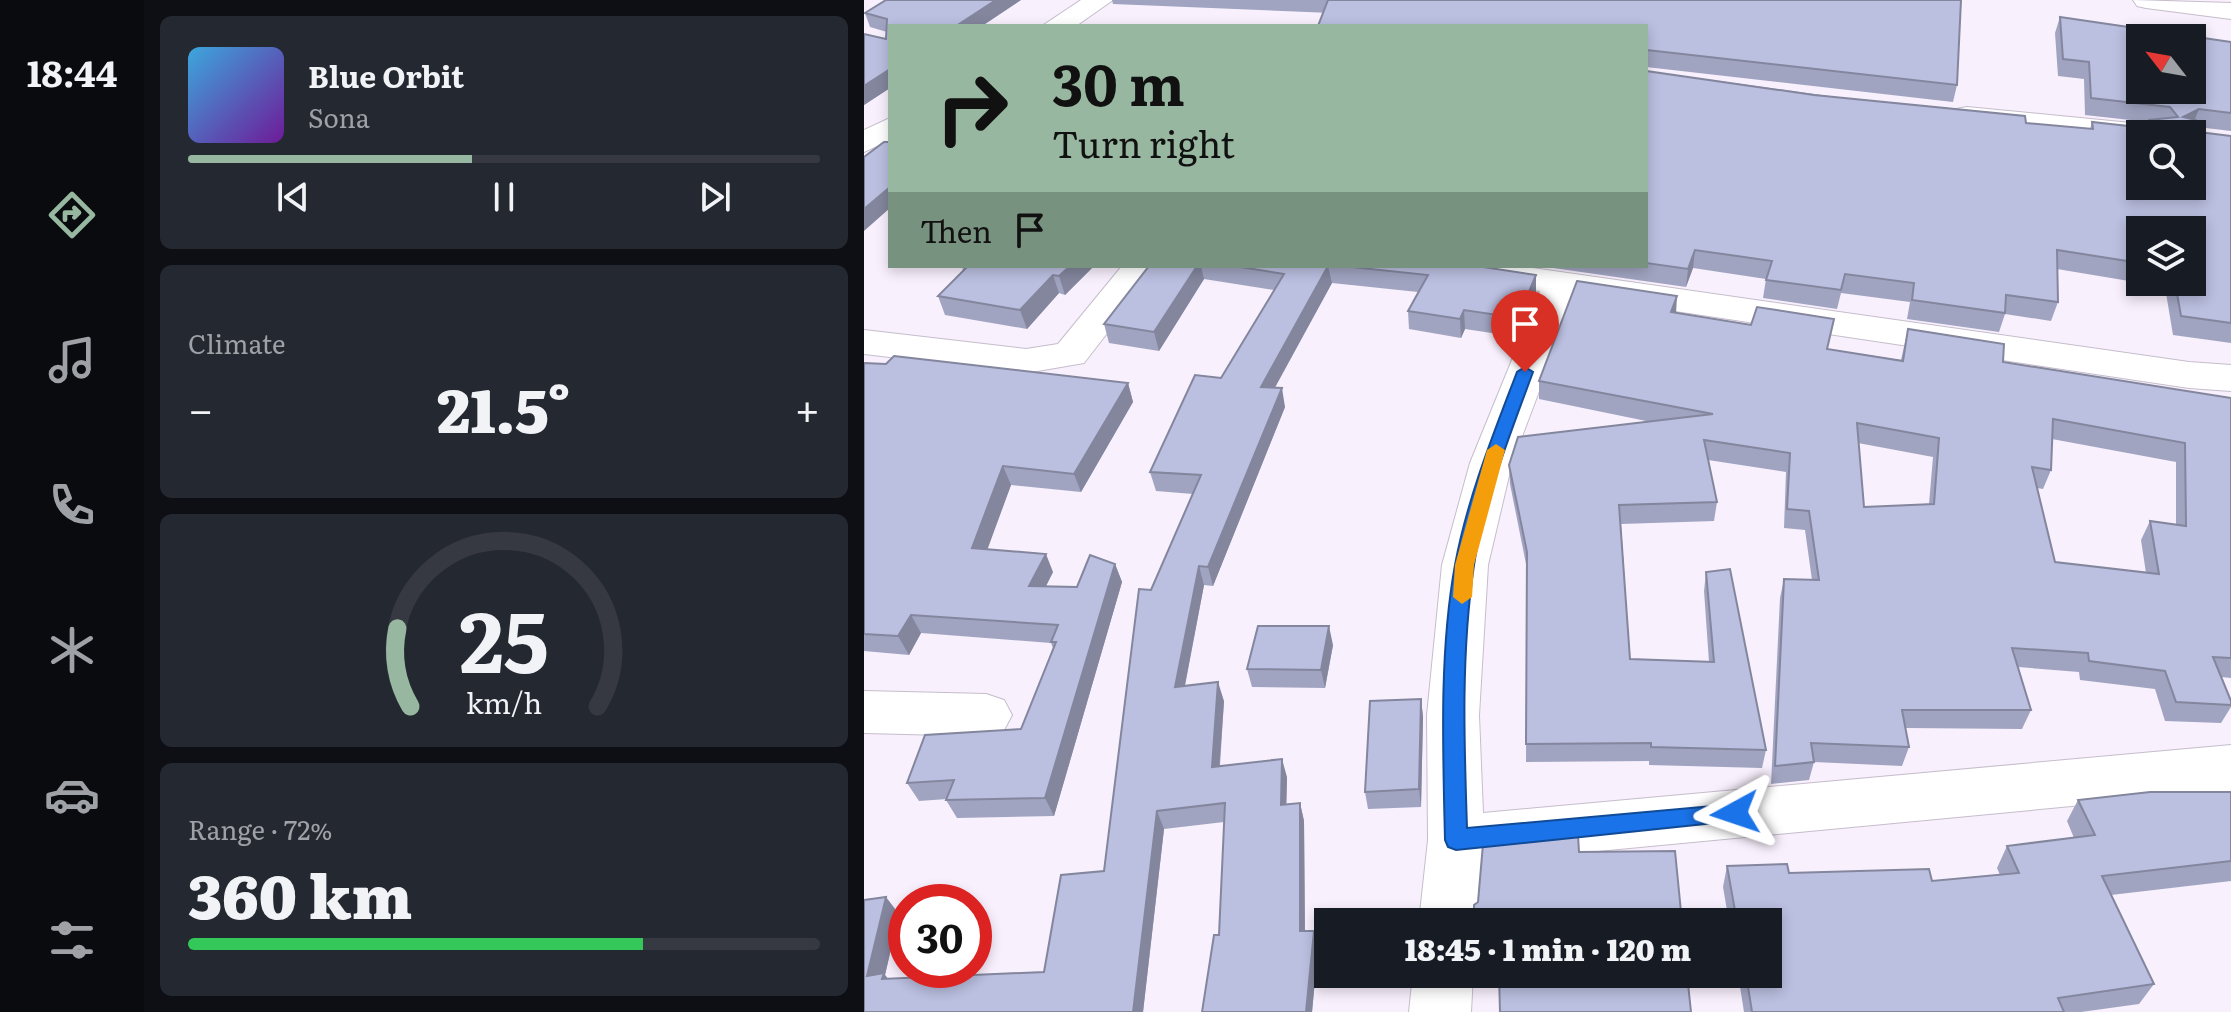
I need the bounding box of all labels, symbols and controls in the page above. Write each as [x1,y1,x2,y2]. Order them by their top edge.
north arrow [2126,24,2206,104]
map controls [2126,24,2206,296]
text: 30 m [1052,40,1185,123]
text: 18:44 [27,45,117,98]
text: Blue Orbit [308,53,464,97]
icon: right [920,56,1024,160]
text: Sona [308,97,370,136]
text: Turn right [1052,116,1235,169]
button: search [2126,120,2206,200]
icon: previous [271,175,315,219]
icon: pause [482,175,526,219]
icon: next [693,175,737,219]
icon: directions [44,187,100,243]
text: Then [920,208,992,252]
icon: arrive [1008,208,1052,252]
button: layers [2126,216,2206,296]
pin [1491,290,1559,372]
icon: arrive [1503,302,1547,346]
text: Climate [188,323,286,362]
icon: music [44,332,100,388]
text: 21.5° [437,362,571,451]
text: − [188,374,214,440]
text: + [794,374,820,440]
icon: phone [44,477,100,533]
text: 25 [459,574,549,698]
icon: climate [44,622,100,678]
text: km/h [466,680,542,723]
icon: car [44,767,100,823]
position arrow [1693,771,1777,855]
text: Range · 72% [188,809,332,848]
text: 360 km [188,848,412,937]
speed limit sign: 30 [888,884,992,988]
icon: filters [44,912,100,968]
text: 18:45 · 1 min · 120 m [1405,926,1691,970]

